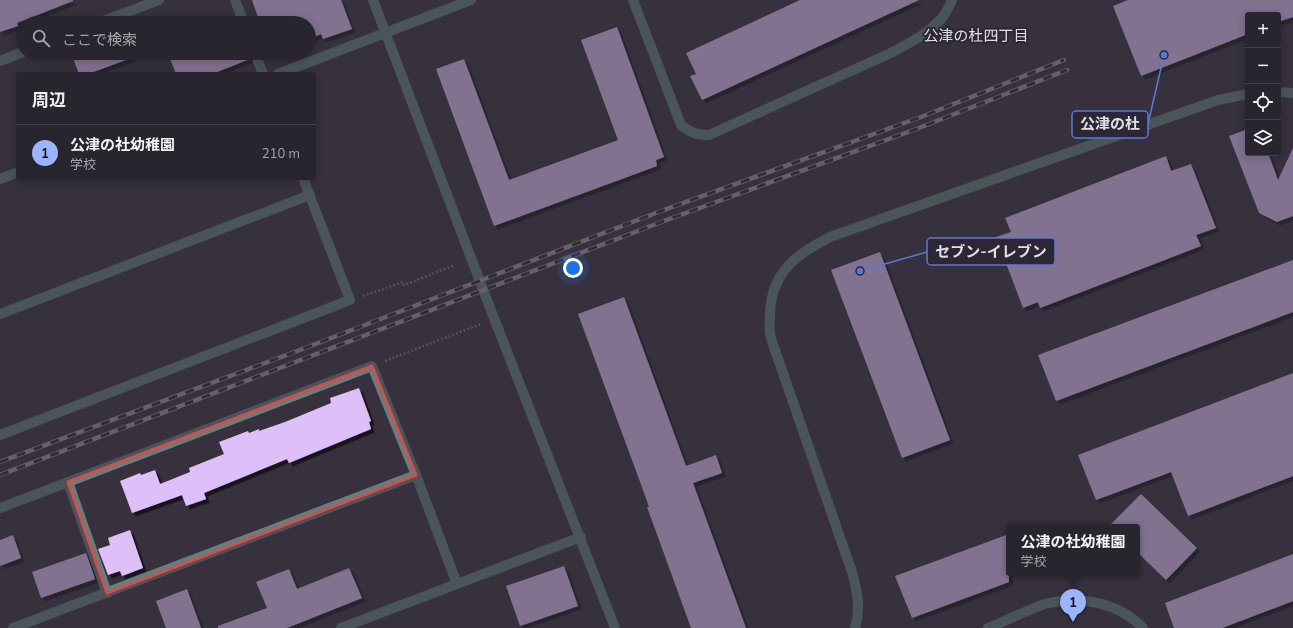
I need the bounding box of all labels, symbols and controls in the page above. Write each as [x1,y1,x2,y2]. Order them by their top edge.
map controls [1245,12,1281,156]
button: + [1245,12,1281,48]
search box [16,16,316,60]
district label: 公津の杜四丁目 [923,26,1029,45]
icon: search [30,27,52,49]
text: ここで検索 [62,30,137,49]
button: − [1245,48,1281,84]
button: locate [1245,84,1281,120]
text: 周辺 [32,89,66,110]
callout: 公津の杜 [1072,111,1148,138]
text: 公津の杜 [1080,114,1140,133]
button: layers [1245,120,1281,156]
text: 公津の社幼稚園 [70,135,175,154]
text: 1 [41,145,49,161]
text: 210 m [262,145,300,161]
text: 学校 [70,156,96,172]
callout: セブン-イレブン [927,238,1055,265]
text: セブン-イレブン [935,242,1047,261]
your location [563,258,583,278]
popup [1006,524,1140,576]
text: 公津の社幼稚園 [1020,532,1126,551]
text: 学校 [1020,553,1047,569]
pin: 1 [1060,589,1086,622]

